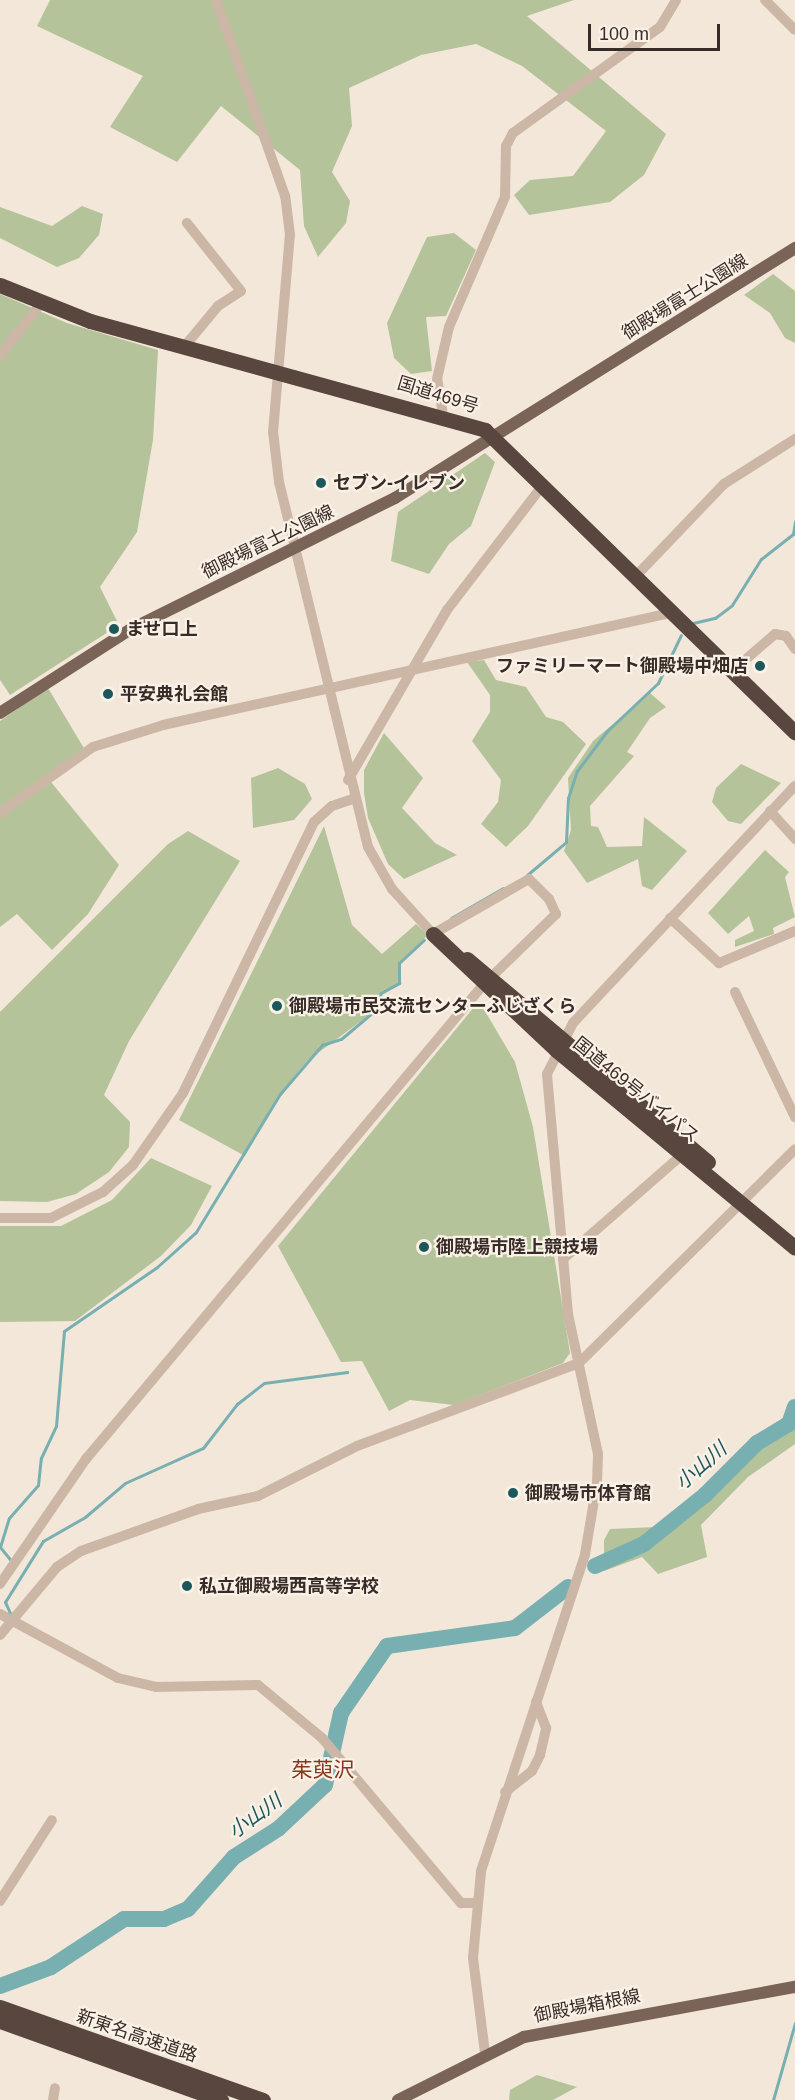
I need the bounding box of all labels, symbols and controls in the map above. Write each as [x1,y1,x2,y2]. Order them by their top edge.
scale bar [591,12,723,50]
text: 100 m [599,24,649,44]
street label: 御殿場富士公園線 [618,250,752,344]
street label: 国道469号 [395,372,481,418]
place label: セブン-イレブン [333,472,465,494]
marker: セブン-イレブン [314,476,328,490]
street label: 御殿場富士公園線 [199,501,337,583]
place label: ませ口上 [126,618,198,640]
marker: ませ口上 [107,622,121,636]
place label: ファミリーマート御殿場中畑店 [496,655,748,677]
marker: ファミリーマート御殿場中畑店 [753,659,767,673]
place label: 平安典礼会館 [120,683,228,705]
marker: 平安典礼会館 [101,687,115,701]
place label: 御殿場市民交流センターふじざくら [289,995,577,1017]
marker: 御殿場市民交流センターふじざくら [270,999,284,1013]
street label: 国道469号バイパス [569,1033,703,1147]
place label: 御殿場市陸上競技場 [436,1236,598,1258]
marker: 御殿場市陸上競技場 [417,1240,431,1254]
water label: 小山川 [670,1437,732,1495]
place label: 御殿場市体育館 [525,1482,651,1504]
marker: 御殿場市体育館 [506,1486,520,1500]
place label: 私立御殿場西高等学校 [199,1575,379,1597]
marker: 私立御殿場西高等学校 [180,1579,194,1593]
district label: 茱萸沢 [292,1757,354,1783]
water label: 小山川 [224,1789,286,1843]
street label: 御殿場箱根線 [532,1985,642,2027]
street label: 新東名高速道路 [74,2005,200,2067]

